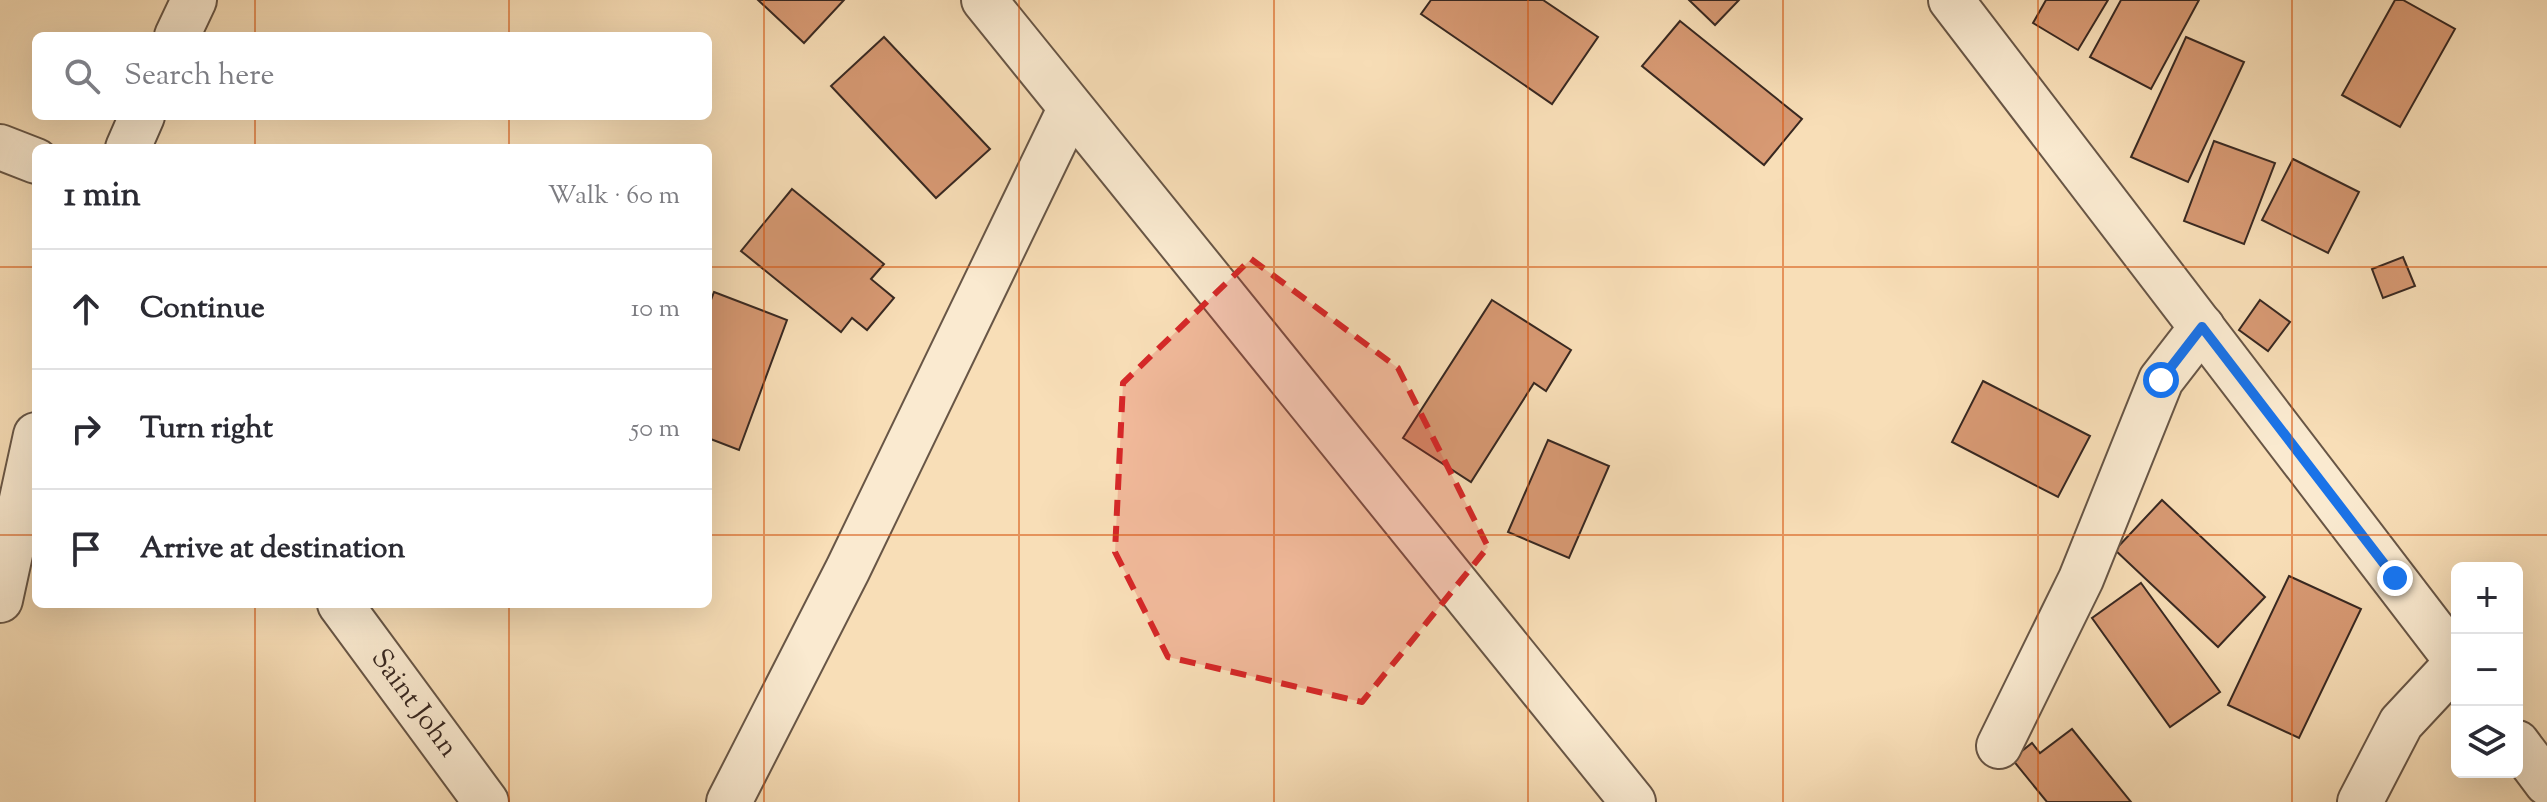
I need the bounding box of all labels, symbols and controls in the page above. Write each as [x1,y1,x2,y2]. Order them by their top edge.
search box [32,32,712,120]
icon: search [60,54,104,98]
text: Search here [124,55,274,98]
text: 1 min [64,172,141,221]
text: Walk · 60 m [548,178,680,215]
icon: ahead [64,287,108,331]
text: Continue [140,288,265,331]
text: 10 m [631,291,680,328]
route start [2143,362,2179,398]
icon: right [64,407,108,451]
text: Turn right [140,408,273,451]
text: 50 m [630,411,680,448]
icon: arrive [64,527,108,571]
text: Arrive at destination [140,528,405,571]
route end [2377,560,2413,596]
map controls [2451,562,2523,778]
button: + [2451,562,2523,634]
button: − [2451,634,2523,706]
street label: Saint John [360,641,467,766]
button: layers [2451,706,2523,778]

